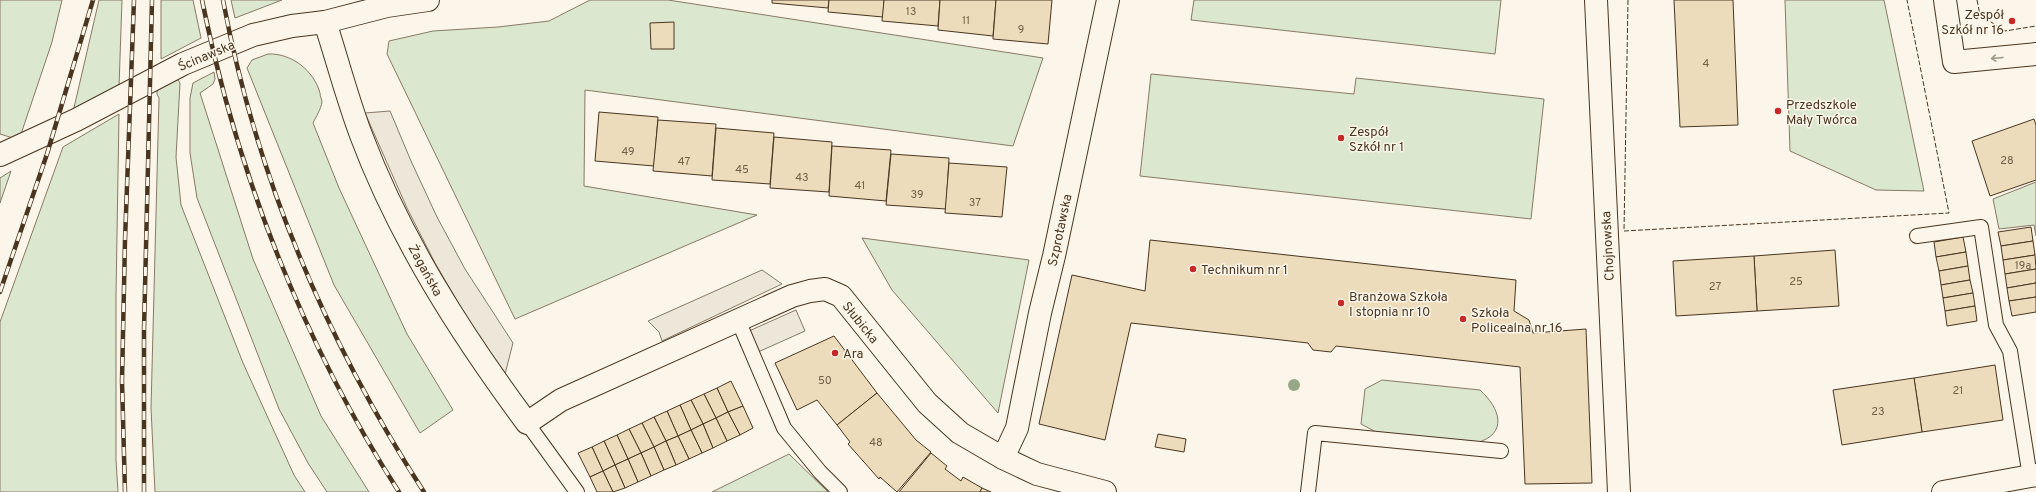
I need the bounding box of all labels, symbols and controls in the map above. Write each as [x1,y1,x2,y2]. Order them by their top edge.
house number: 13 [906,5,916,19]
place label: Zespół Szkół nr 16 [1941,8,2005,39]
house number: 11 [962,14,970,28]
marker: Zespół Szkół nr 16 [2007,16,2017,26]
house number: 9 [1018,23,1024,37]
street label: Ścinawska [175,36,238,76]
one-way arrow [1991,55,2004,62]
house number: 4 [1703,57,1710,71]
place label: Przedszkole Mały Twórca [1786,98,1857,129]
marker: Przedszkole Mały Twórca [1773,106,1783,116]
place label: Zespół Szkół nr 1 [1349,125,1404,156]
marker: Zespół Szkół nr 1 [1336,133,1346,143]
house number: 49 [621,145,635,159]
house number: 28 [2000,154,2014,168]
house number: 47 [678,155,690,169]
house number: 45 [735,163,749,177]
house number: 43 [795,171,809,185]
house number: 41 [855,179,865,193]
house number: 39 [911,188,923,202]
street label: Szprotawska [1045,193,1076,268]
house number: 37 [969,196,981,210]
street label: Chojnowska [1599,211,1619,281]
street label: Żagańska [404,241,447,300]
house number: 19a [2015,259,2031,273]
place label: Technikum nr 1 [1201,263,1288,279]
marker: Technikum nr 1 [1188,264,1198,274]
house number: 25 [1789,275,1803,289]
house number: 27 [1709,280,1721,294]
place label: Branżowa Szkoła I stopnia nr 10 [1349,290,1448,321]
marker: Branżowa Szkoła I stopnia nr 10 [1336,298,1346,308]
street label: Słubicka [838,299,881,347]
place label: Szkoła Policealna nr 16 [1471,306,1562,337]
marker: Szkoła Policealna nr 16 [1458,314,1468,324]
place label: Ara [843,347,863,363]
marker: Ara [830,348,840,358]
house number: 50 [818,374,832,388]
house number: 21 [1953,384,1963,398]
house number: 23 [1871,405,1885,419]
house number: 48 [869,436,883,450]

